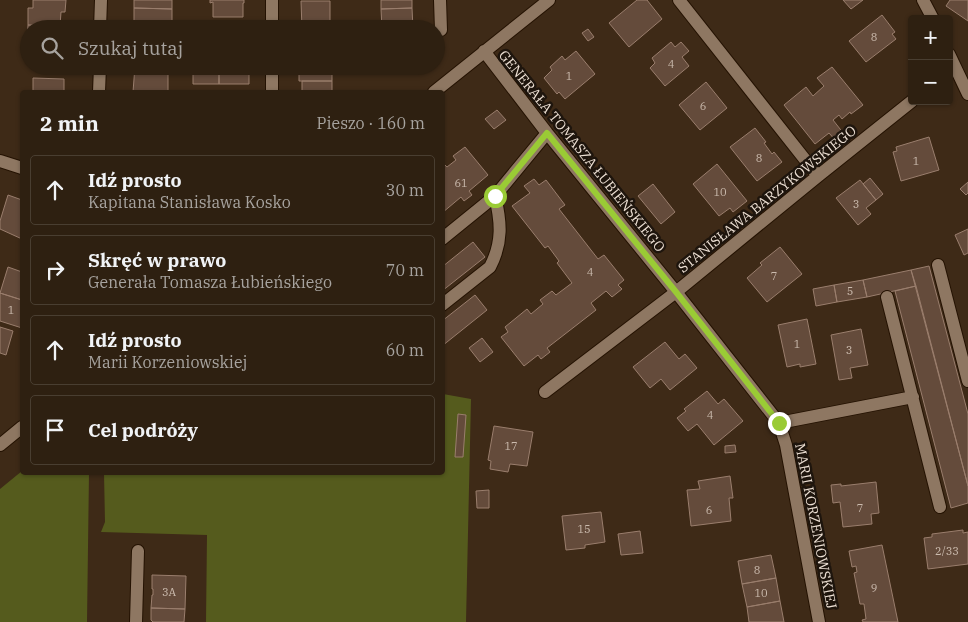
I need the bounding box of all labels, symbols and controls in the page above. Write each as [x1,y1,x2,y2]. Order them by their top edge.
map controls [908,15,953,105]
button: + [908,15,953,60]
search box [20,20,445,75]
house number: 8 [871,30,877,44]
icon: search [38,34,66,62]
text: Szukaj tutaj [78,36,183,60]
street label: GENERAŁA TOMASZA ŁUBIEŃSKIEGO [495,46,670,256]
house number: 4 [668,57,675,71]
button: − [908,60,953,105]
house number: 1 [566,69,572,83]
house number: 6 [700,99,706,113]
text: 2 min [40,109,99,137]
text: Pieszo · 160 m [317,113,425,133]
street label: STANISŁAWA BARZYKOWSKIEGO [674,121,860,277]
house number: 8 [756,151,762,165]
house number: 1 [913,154,919,168]
text: Idź prosto [88,168,182,192]
icon: ahead [41,176,69,204]
house number: 61 [454,176,468,190]
text: 30 m [386,180,424,200]
route start [484,185,507,208]
house number: 10 [713,185,727,199]
text: Kapitana Stanisława Kosko [88,192,291,212]
house number: 3 [853,197,859,211]
text: Skręć w prawo [88,248,226,272]
icon: right [41,256,69,284]
text: 70 m [386,260,424,280]
house number: 4 [587,265,594,279]
house number: 7 [771,269,777,283]
text: Generała Tomasza Łubieńskiego [88,272,332,292]
house number: 5 [847,284,853,298]
house number: 1 [8,303,14,317]
text: Idź prosto [88,328,182,352]
icon: ahead [41,336,69,364]
house number: 1 [794,337,800,351]
text: 60 m [386,340,424,360]
house number: 3 [846,343,852,357]
text: Marii Korzeniowskiej [88,352,247,372]
house number: 4 [707,408,714,422]
route end [768,412,791,435]
icon: arrive [41,416,69,444]
text: Cel podróży [88,418,198,442]
house number: 17 [504,439,518,453]
street label: MARII KORZENIOWSKIEJ [791,442,841,610]
house number: 7 [857,501,863,515]
house number: 6 [706,503,712,517]
house number: 15 [577,522,591,536]
house number: 2/33 [935,544,959,558]
house number: 8 [754,563,760,577]
house number: 9 [871,581,877,595]
house number: 3A [162,585,177,599]
house number: 10 [754,586,768,600]

